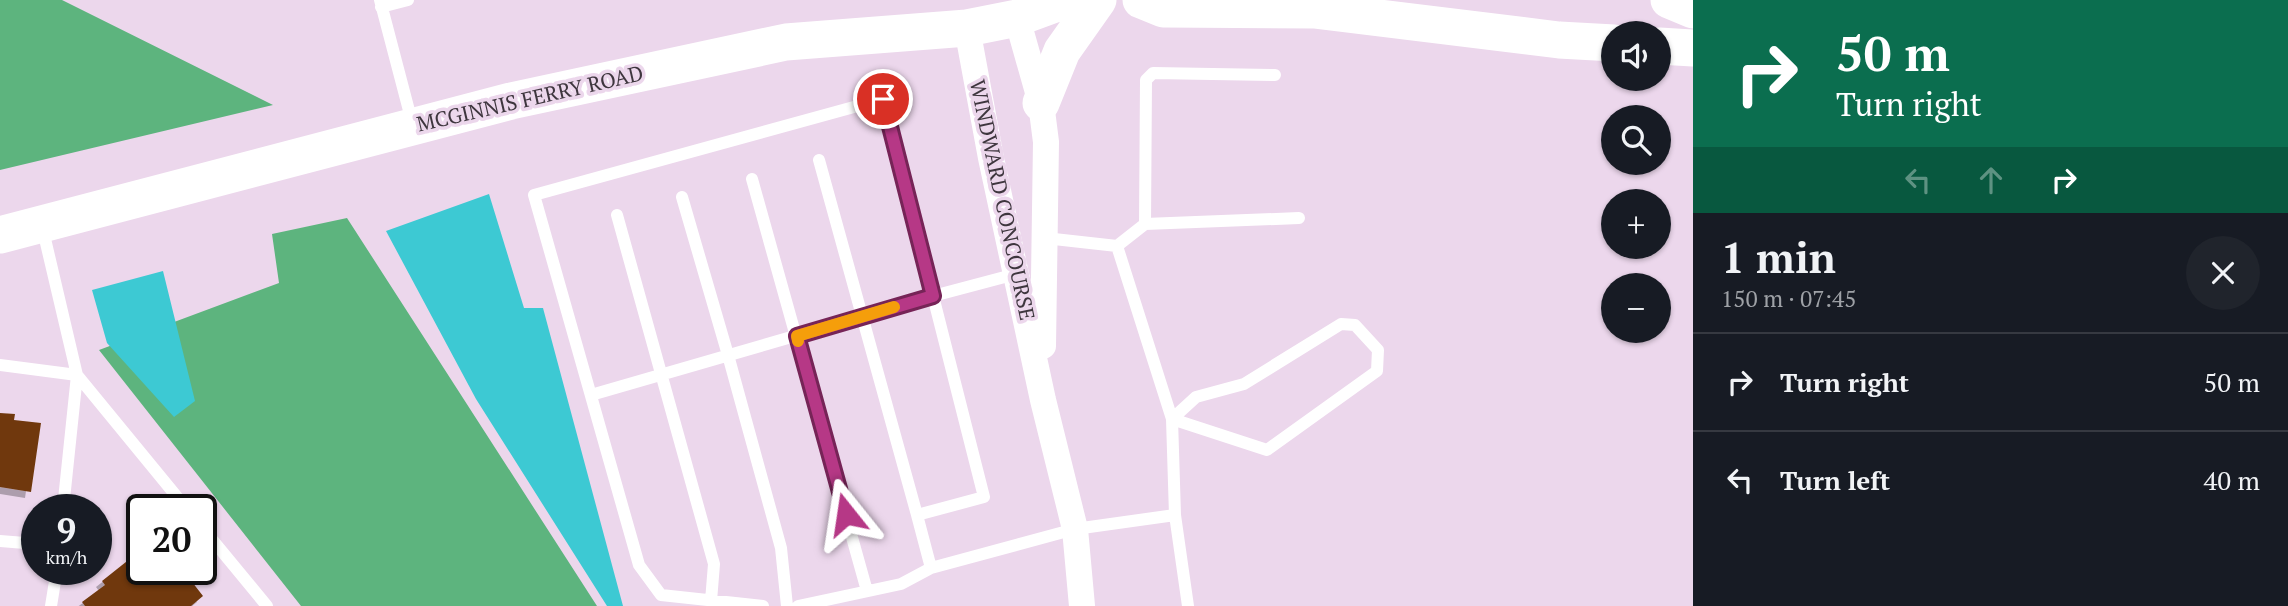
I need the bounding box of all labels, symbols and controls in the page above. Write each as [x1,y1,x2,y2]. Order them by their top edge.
text: 50 m [1836,20,1950,85]
map controls [1601,21,1671,343]
button: sound [1601,21,1671,91]
icon: right [1721,28,1812,119]
street label: MCGINNIS FERRY ROAD [414,58,646,138]
pin [853,69,913,129]
street label: WINDWARD CONCOURSE [964,77,1042,323]
icon: arrive [864,80,902,118]
text: Turn right [1836,83,1982,125]
button: search [1601,105,1671,175]
icon: left [1899,161,1937,199]
icon: ahead [1972,161,2010,199]
icon: right [2045,161,2083,199]
button: + [1601,189,1671,259]
text: 1 min [1721,229,1836,285]
button: close [2186,236,2260,310]
button: − [1601,273,1671,343]
text: 150 m · 07:45 [1721,283,1856,314]
icon: right [1721,363,1759,401]
text: Turn right [1780,365,1909,399]
text: 50 m [2204,365,2260,399]
icon: left [1721,461,1759,499]
text: Turn left [1780,463,1890,497]
text: 40 m [2204,463,2260,497]
position arrow [809,477,883,551]
speed limit sign: 20 [126,494,217,585]
text: 9 [57,507,76,553]
text: km/h [46,545,87,569]

